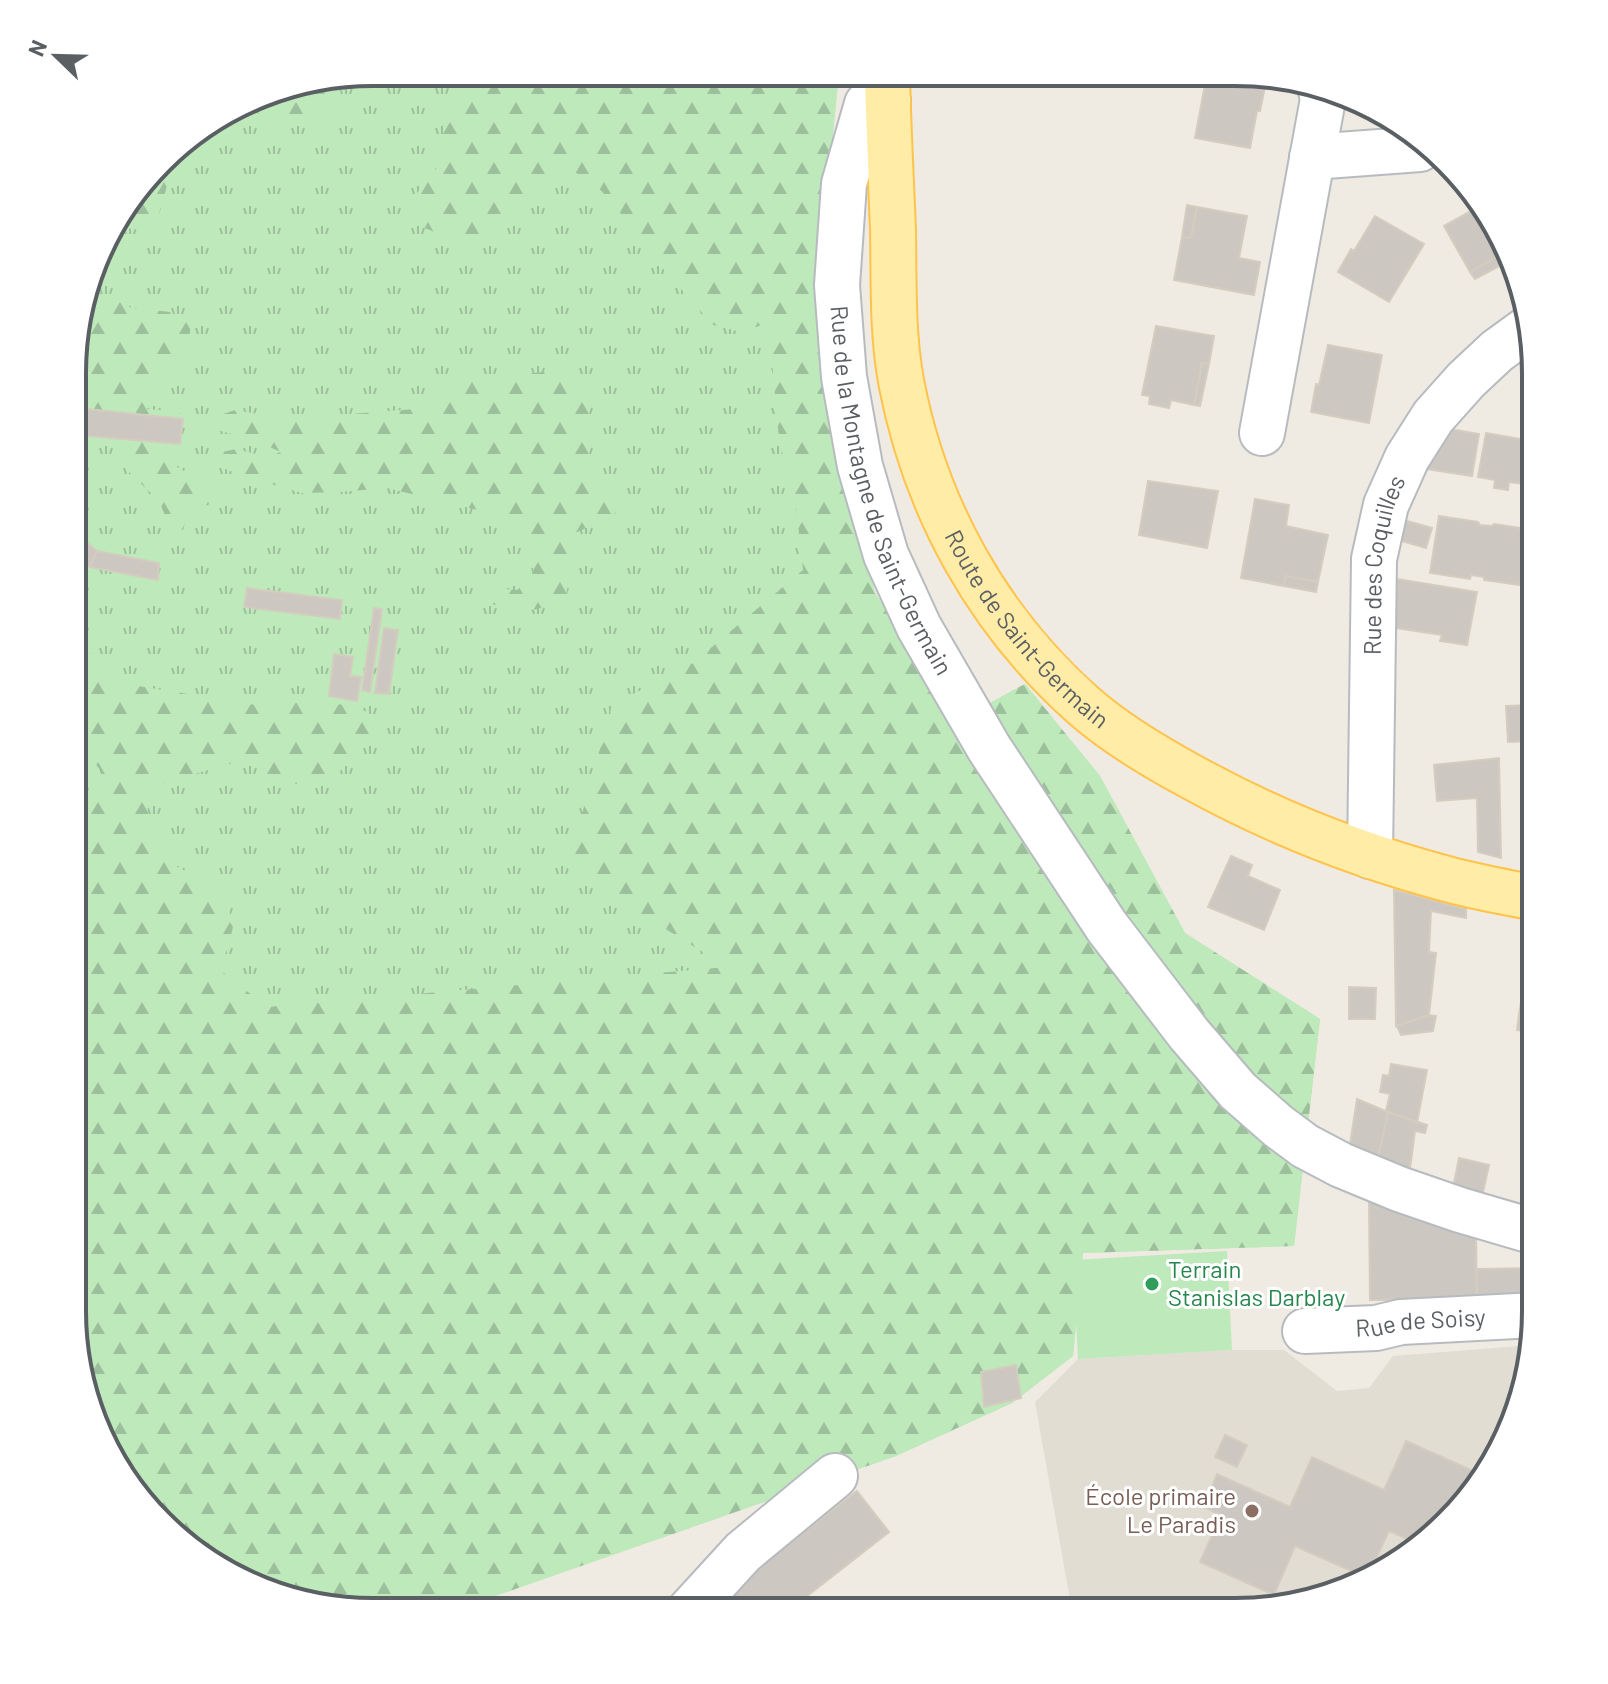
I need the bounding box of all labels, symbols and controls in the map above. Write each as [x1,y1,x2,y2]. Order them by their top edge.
north arrow [16,16,96,96]
text: N [22,36,51,60]
street label: Rue de la Montagne de Saint-Germain [826,304,960,680]
street label: Rue des Coquilles [1357,470,1410,655]
street label: Route de Saint-Germain [939,525,1115,734]
place label: Terrain Stanislas Darblay [1168,1254,1345,1311]
marker: Terrain Stanislas Darblay [1143,1275,1161,1293]
street label: Rue de Soisy [1355,1302,1486,1342]
place label: École primaire Le Paradis [1085,1481,1236,1538]
marker: École primaire Le Paradis [1243,1502,1261,1520]

